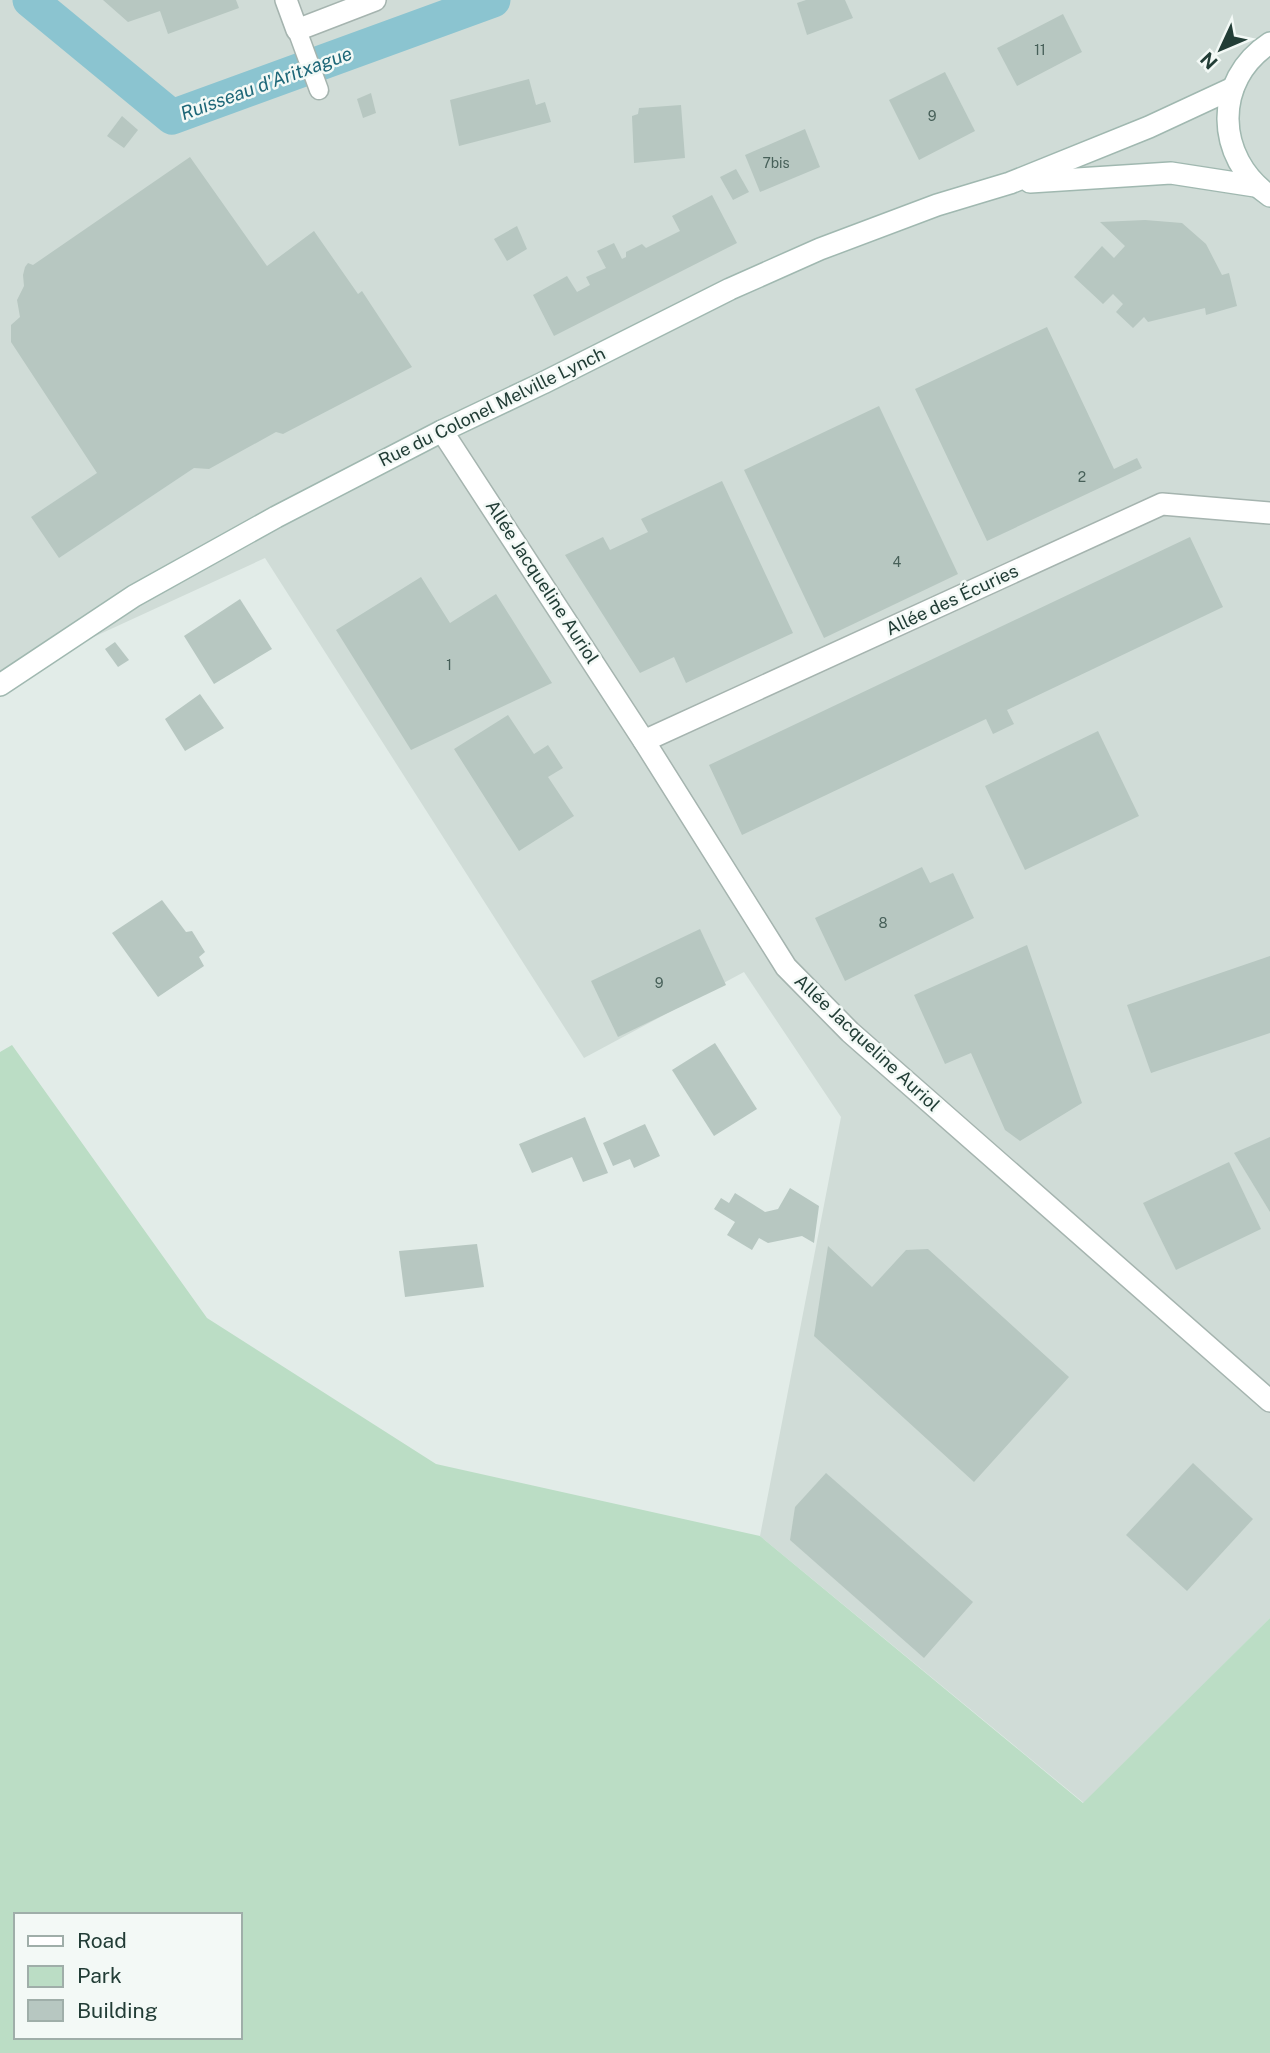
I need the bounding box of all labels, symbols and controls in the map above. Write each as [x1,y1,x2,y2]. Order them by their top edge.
north arrow [1186,14,1256,84]
water label: Ruisseau d'Aritxague [177,42,355,124]
house number: 11 [1034,42,1046,58]
text: N [1196,48,1222,74]
house number: 9 [928,108,937,124]
house number: 7bis [762,155,790,171]
street label: Rue du Colonel Melville Lynch [375,342,609,471]
house number: 2 [1078,469,1086,485]
street label: Allée Jacqueline Auriol [482,496,603,667]
house number: 4 [893,554,902,570]
street label: Allée des Écuries [882,559,1021,639]
house number: 1 [446,657,452,673]
house number: 8 [878,915,888,931]
street label: Allée Jacqueline Auriol [790,970,944,1115]
house number: 9 [655,975,664,991]
legend [14,1913,242,2039]
text: Road [77,1928,127,1953]
text: Park [77,1963,122,1988]
text: Building [77,1998,158,2023]

